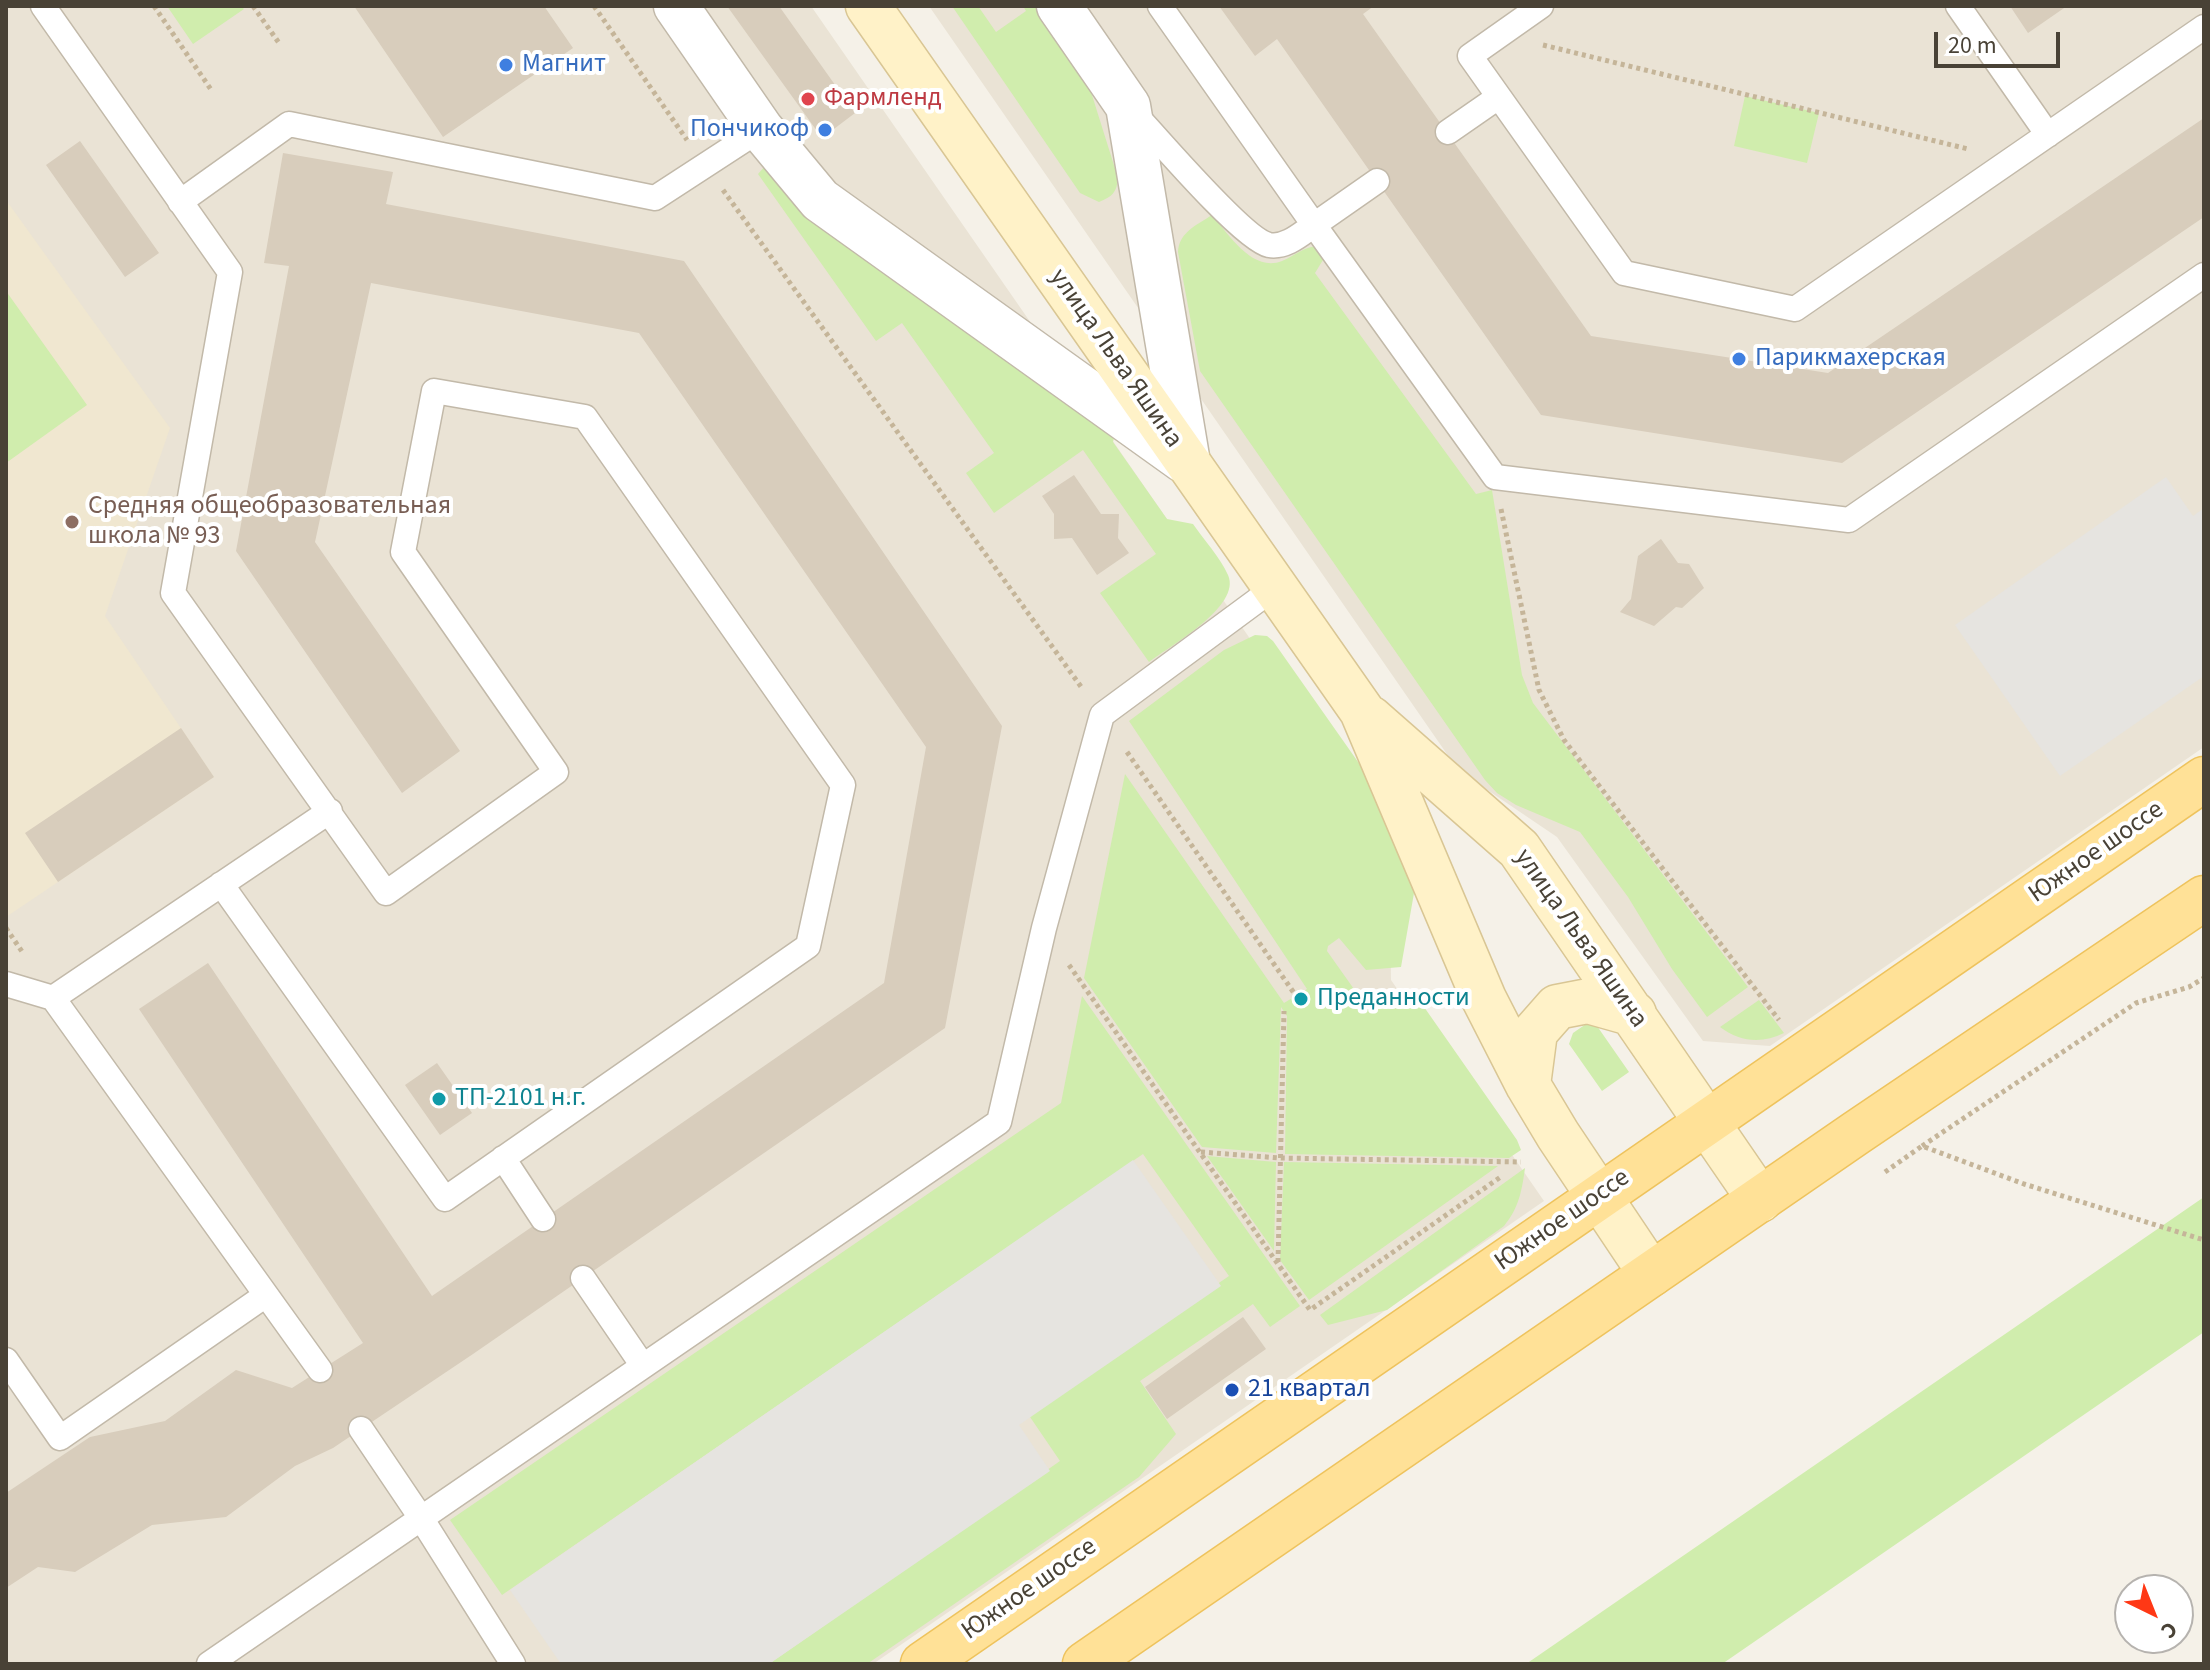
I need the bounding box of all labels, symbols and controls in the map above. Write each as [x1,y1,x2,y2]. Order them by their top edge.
scale bar [1938,16,2064,66]
text: 20 m [1948,28,1997,63]
place label: Магнит [522,49,606,81]
marker: Магнит [497,56,515,74]
place label: Фармленд [824,83,942,115]
marker: Фармленд [799,90,817,108]
place label: Пончикоф [690,114,809,146]
marker: Пончикоф [816,121,834,139]
street label: улица Льва Яшина [1042,264,1188,454]
place label: Парикмахерская [1755,343,1946,375]
marker: Парикмахерская [1730,350,1748,368]
place label: Средняя общеобразовательная школа № 93 [88,491,451,552]
marker: Средняя общеобразовательная школа № 93 [63,513,81,531]
street label: Южное шоссе [2024,795,2170,911]
street label: улица Льва Яшина [1507,844,1653,1034]
place label: Преданности [1317,983,1470,1015]
marker: Преданности [1292,990,1310,1008]
place label: ТП-2101 н.г. [455,1083,586,1115]
marker: ТП-2101 н.г. [430,1090,448,1108]
street label: Южное шоссе [1490,1163,1636,1279]
place label: 21 квартал [1248,1374,1371,1406]
marker: 21 квартал [1223,1381,1241,1399]
street label: Южное шоссе [957,1532,1103,1648]
north arrow [2114,1574,2194,1654]
text: С [2153,1614,2185,1646]

